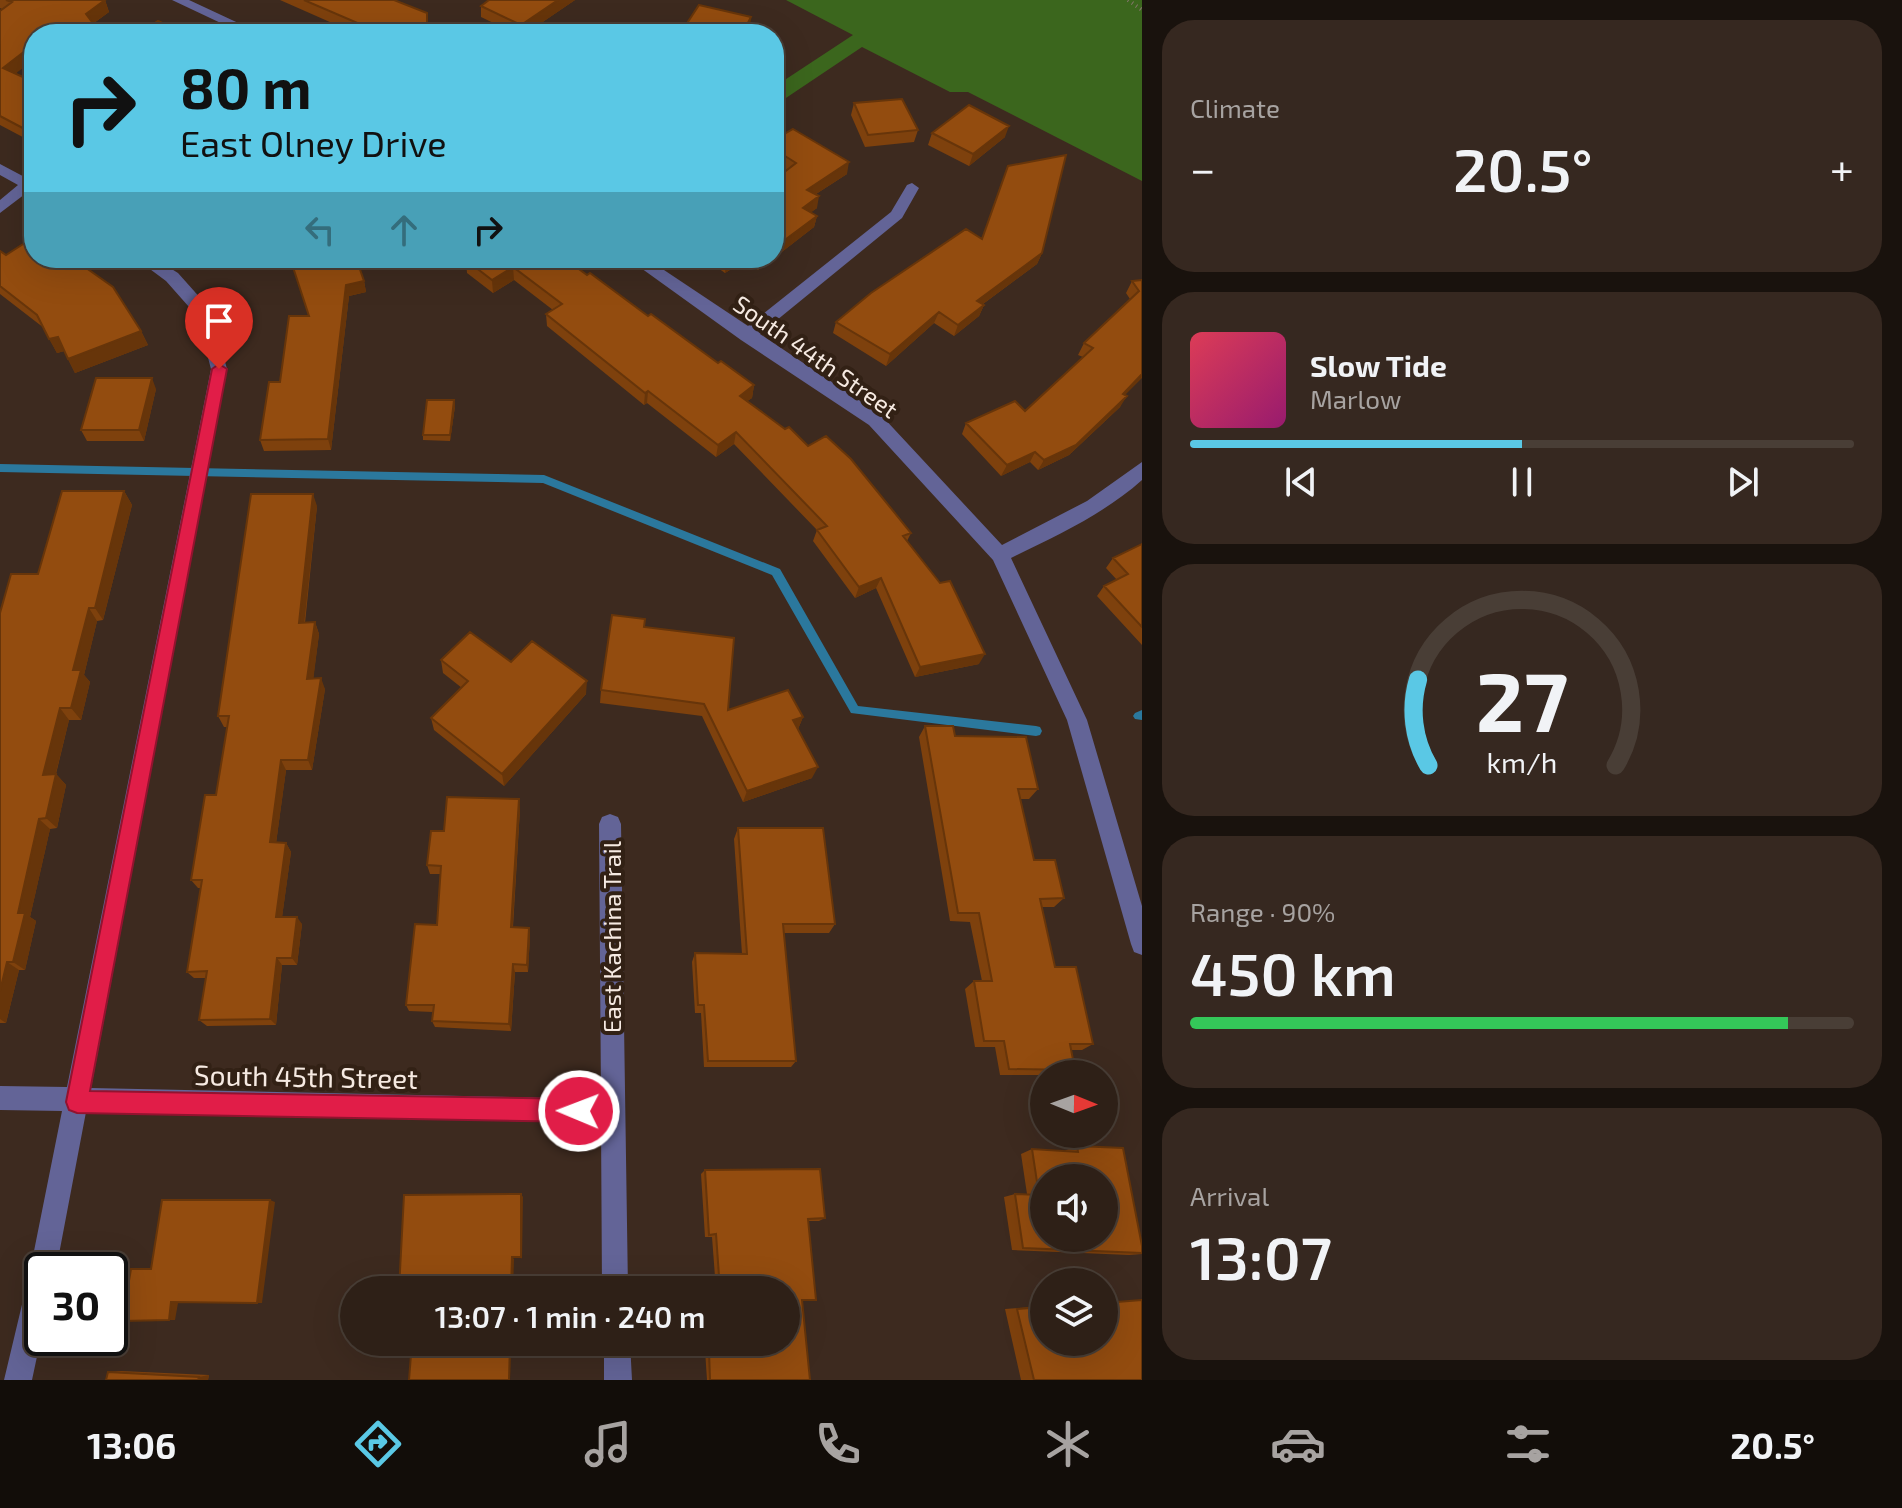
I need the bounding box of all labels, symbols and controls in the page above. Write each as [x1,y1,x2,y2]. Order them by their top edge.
text: 80 m [180,53,312,120]
icon: right [48,56,152,160]
text: Climate [1190,92,1280,123]
text: East Olney Drive [180,121,447,164]
text: 20.5° [1453,132,1593,204]
text: − [1190,141,1216,194]
text: + [1830,141,1854,194]
icon: left [298,208,342,252]
icon: ahead [382,208,426,252]
icon: right [466,208,510,252]
pin [185,287,253,369]
street label: South 44th Street [728,289,904,423]
icon: arrive [197,299,241,343]
text: Slow Tide [1310,347,1447,383]
text: Marlow [1310,383,1401,414]
icon: previous [1279,460,1323,504]
icon: pause [1500,460,1544,504]
icon: next [1721,460,1765,504]
text: 27 [1476,649,1568,749]
text: km/h [1487,744,1557,779]
street label: East Kachina Trail [597,841,626,1033]
text: Range · 90% [1190,896,1335,927]
text: 450 km [1190,936,1396,1008]
street label: South 45th Street [194,1057,418,1095]
north arrow [1030,1060,1118,1148]
map controls [1030,1060,1118,1356]
position arrow [537,1069,621,1153]
button: sound [1030,1164,1118,1252]
text: Arrival [1190,1180,1269,1211]
text: 13:07 [1190,1220,1332,1292]
speed limit sign: 30 [24,1252,128,1356]
button: layers [1030,1268,1118,1356]
text: 13:07 · 1 min · 240 m [435,1298,705,1334]
icon: directions [350,1416,406,1472]
icon: music [580,1416,636,1472]
icon: phone [810,1416,866,1472]
icon: climate [1040,1416,1096,1472]
icon: car [1270,1416,1326,1472]
icon: filters [1500,1416,1556,1472]
text: 13:06 [87,1423,176,1466]
text: 20.5° [1730,1423,1815,1466]

